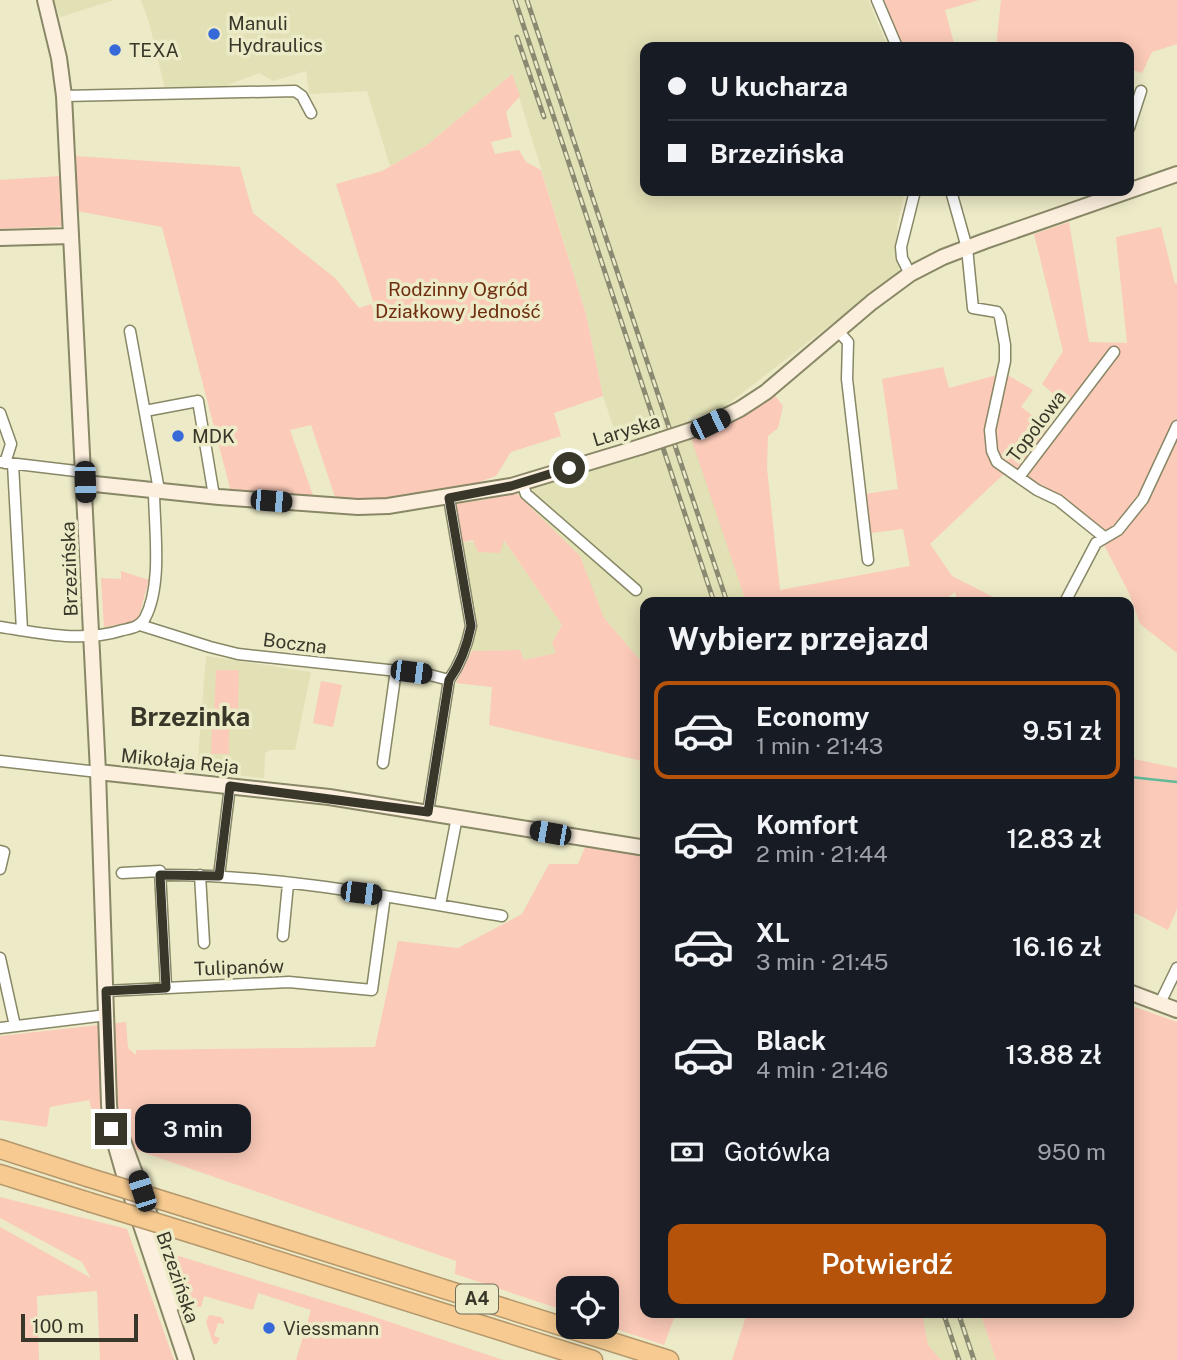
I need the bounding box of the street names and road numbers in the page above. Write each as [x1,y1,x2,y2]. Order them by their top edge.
street label: Topolowa [1002,386,1070,466]
street label: Laryska [590,409,662,451]
street label: Brzezińska [56,521,82,617]
street label: Boczna [262,628,328,658]
street label: Mikołaja Reja [120,744,240,778]
street label: Tulipanów [194,954,285,980]
street label: Brzezińska [152,1228,204,1326]
road number: A4 [456,1284,498,1314]

